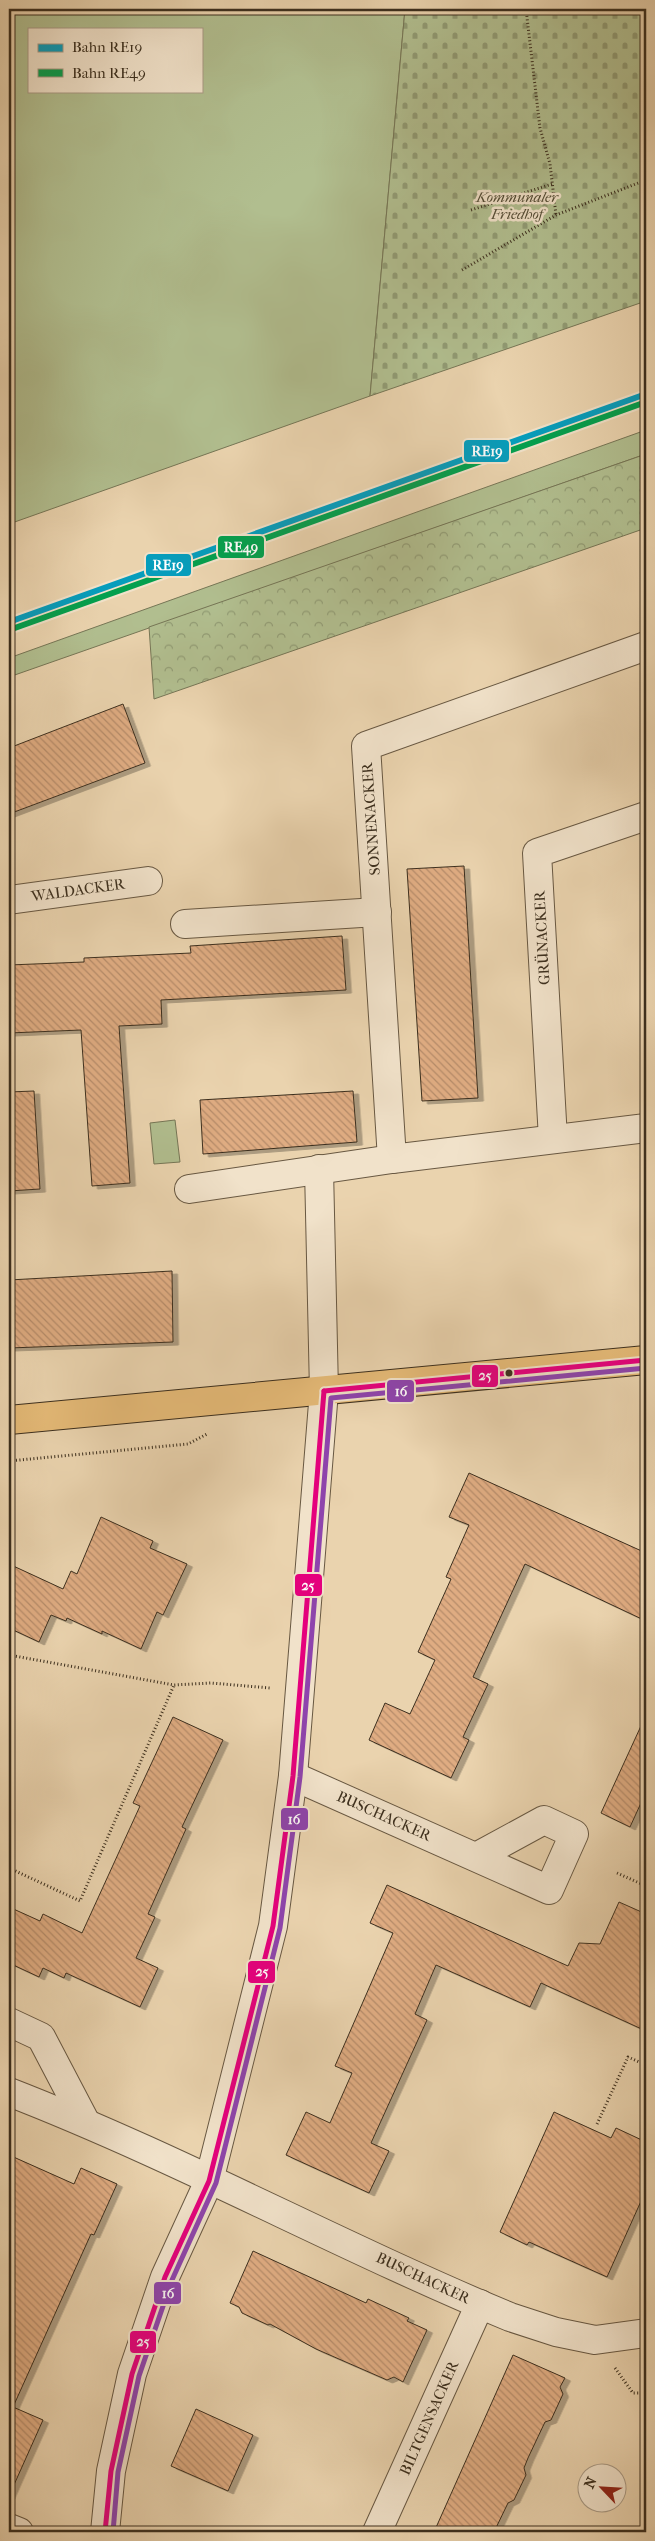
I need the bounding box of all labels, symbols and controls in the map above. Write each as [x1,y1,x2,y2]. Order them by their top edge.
legend [28,28,202,92]
text: Bahn RE19 [72,38,142,56]
text: Bahn RE49 [72,64,146,82]
park label: Kommunaler Friedhof [475,188,559,223]
line badge: RE19 [463,439,510,463]
text: RE19 [471,443,503,460]
line badge: RE49 [217,535,265,559]
text: RE49 [224,539,258,556]
line badge: RE19 [145,553,192,577]
text: RE19 [152,557,184,574]
street label: SONNENACKER [358,761,384,876]
street label: WALDACKER [29,874,127,906]
street label: GRÜNACKER [530,889,553,985]
line badge: 25 [471,1364,499,1388]
text: 25 [478,1367,492,1384]
unlabelled marker [504,1368,514,1378]
line badge: 16 [386,1379,415,1403]
text: 16 [395,1383,408,1400]
line badge: 25 [294,1573,323,1597]
text: 25 [301,1577,315,1594]
street label: BUSCHACKER [334,1787,435,1845]
line badge: 16 [280,1807,309,1831]
text: 16 [288,1811,301,1828]
line badge: 25 [247,1960,276,1984]
text: 25 [255,1963,269,1980]
street label: BUSCHACKER [373,2248,474,2308]
line badge: 16 [153,2281,182,2305]
text: 16 [162,2285,175,2302]
line badge: 25 [129,2330,157,2354]
text: 25 [136,2333,150,2350]
street label: BILTGENSACKER [396,2357,463,2478]
north arrow [578,2464,628,2514]
text: N [581,2474,601,2491]

